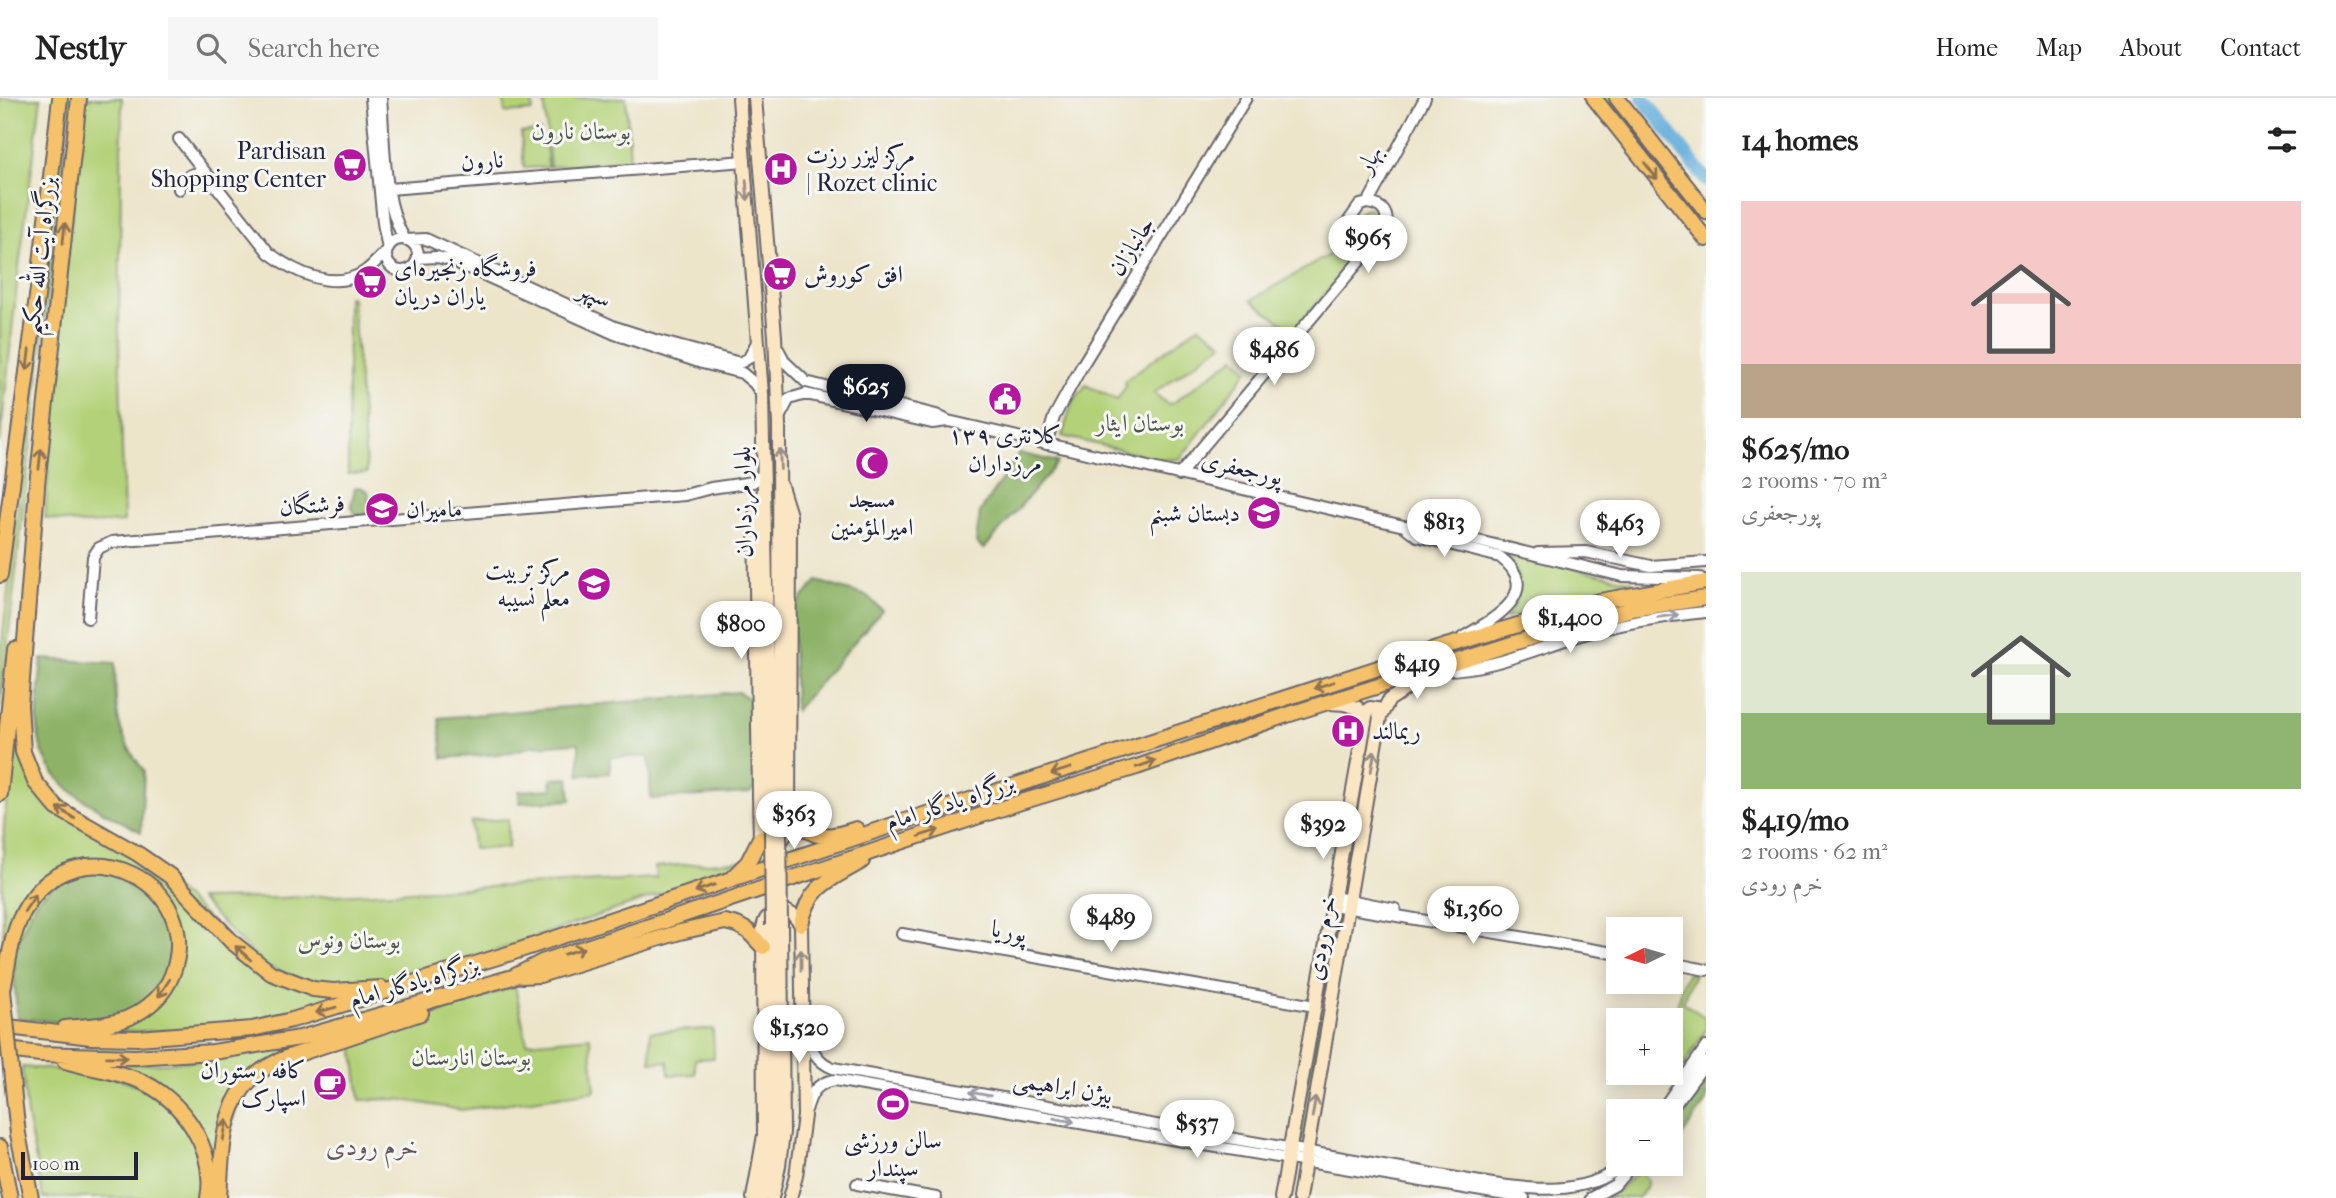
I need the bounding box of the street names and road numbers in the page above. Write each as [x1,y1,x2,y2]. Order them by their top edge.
street label: بهار [1349,140,1389,180]
street label: نارون [459,145,505,177]
street label: بزرگراه آیت الله حکیم [12,175,71,338]
street label: جانبازان [1102,211,1160,281]
street label: سپهر [571,273,616,315]
street label: پورجعفری [1198,445,1287,494]
street label: بلوار مرزداران [728,446,761,558]
street label: فرشتگان [278,488,346,522]
street label: بزرگراه یادگار امام [881,766,1020,843]
street label: خرم رودی [1300,894,1349,984]
street label: پوریا [989,914,1030,951]
street label: بزرگراه یادگار امام [345,948,484,1021]
street label: بیژن ابراهیمی [1011,1065,1115,1112]

